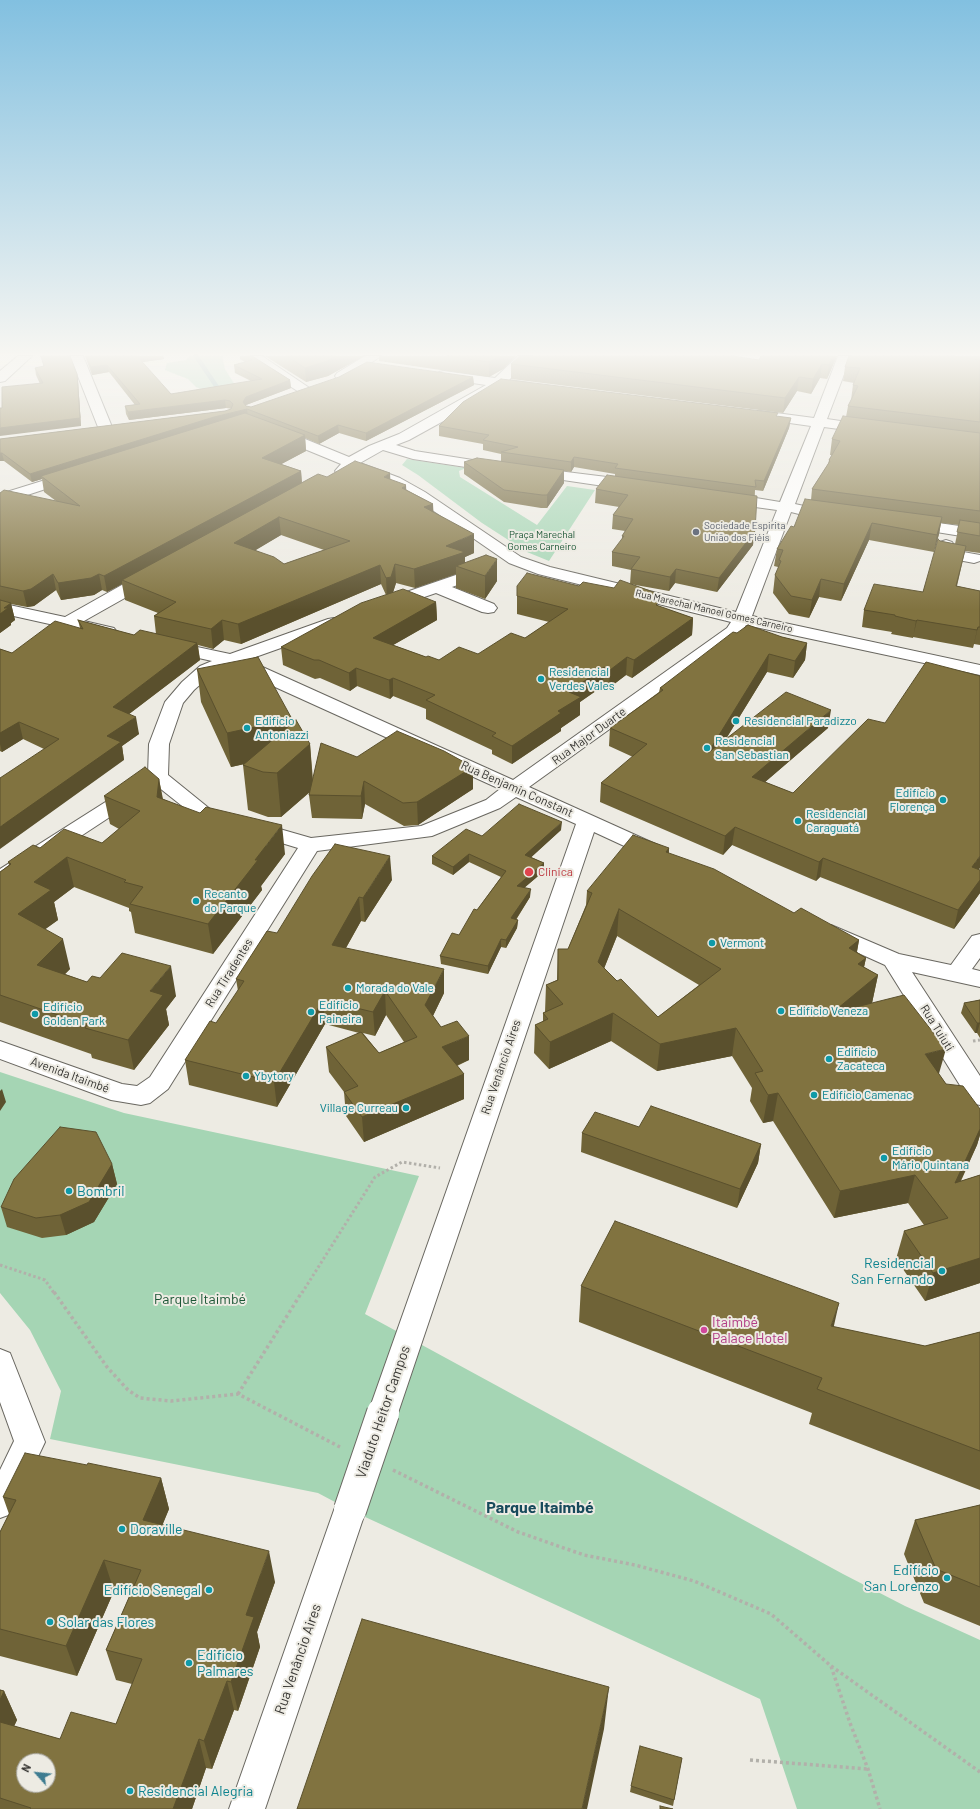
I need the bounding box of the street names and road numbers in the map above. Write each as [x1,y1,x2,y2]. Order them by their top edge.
street label: Rua Marechal Manoel Gomes Carneiro [634,587,794,635]
street label: Rua Major Duarte [549,704,629,768]
street label: Rua Benjamin Constant [459,758,575,820]
street label: Rua Tiradentes [202,936,256,1010]
street label: Rua Tuiuti [917,1002,957,1054]
street label: Rua Venâncio Aires [478,1018,524,1116]
street label: Avenida Itaimbé [29,1054,111,1096]
street label: Viaduto Heitor Campos [352,1343,414,1481]
street label: Rua Venâncio Aires [271,1602,325,1716]

